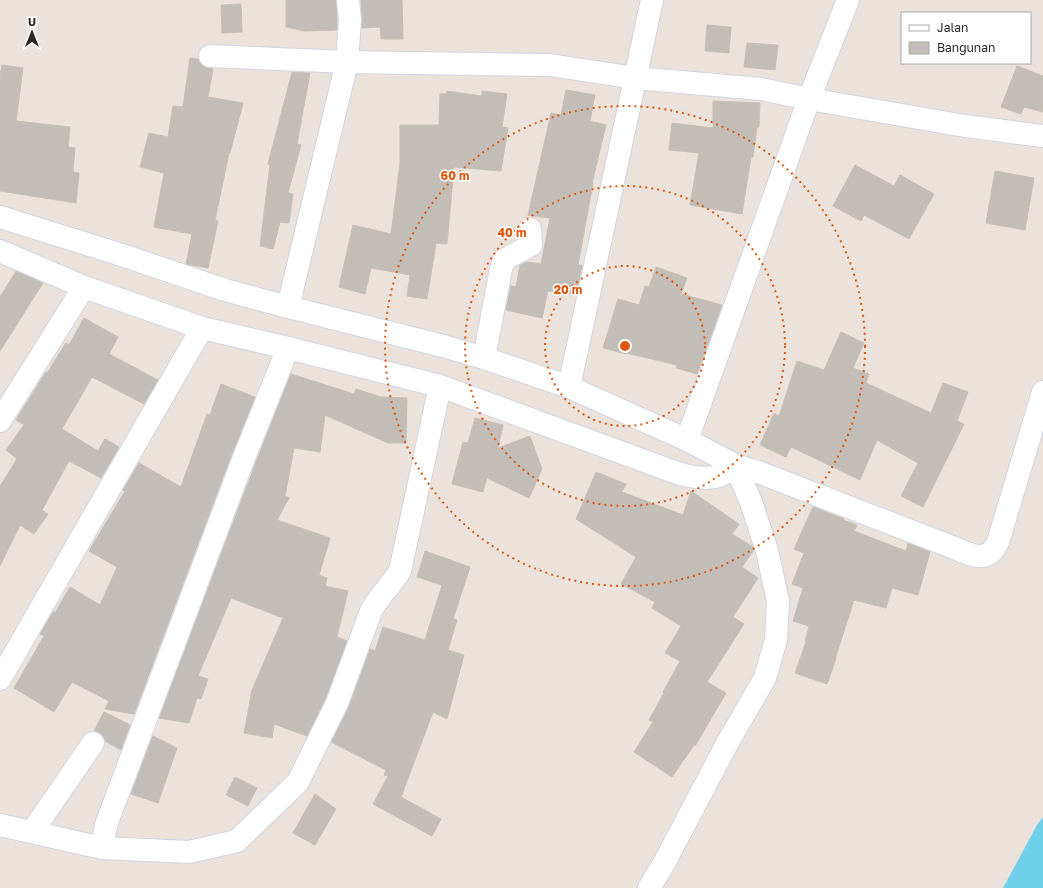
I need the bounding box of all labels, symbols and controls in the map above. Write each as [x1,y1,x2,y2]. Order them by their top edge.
north arrow [12,12,52,52]
legend [901,12,1031,64]
text: U [28,15,36,28]
text: Jalan [937,20,968,35]
text: Bangunan [937,40,995,55]
text: 60 m [441,168,469,183]
text: 40 m [498,225,526,240]
text: 20 m [554,282,582,297]
centre of rings [618,339,632,353]

